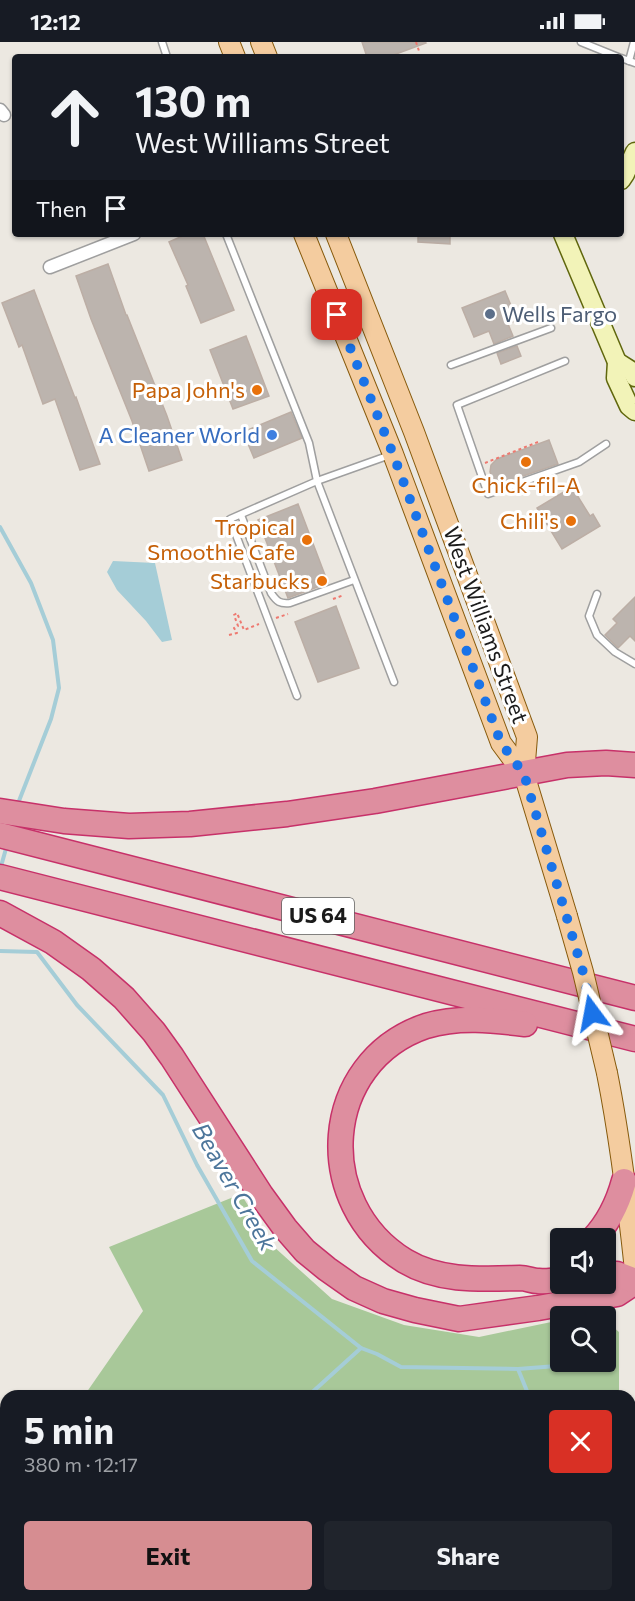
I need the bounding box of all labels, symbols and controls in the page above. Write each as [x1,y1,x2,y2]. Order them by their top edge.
text: 12:12 [30,8,81,35]
text: 130 m [135,74,251,126]
icon: ahead [36,78,114,156]
text: West Williams Street [135,126,390,159]
icon: arrive [99,192,132,225]
text: Then [36,195,87,222]
pin [311,289,362,340]
icon: arrive [320,298,353,331]
place label: Wells Fargo [502,300,617,327]
marker: Wells Fargo [483,307,497,321]
place label: Papa John's [132,376,245,403]
marker: Papa John's [250,383,264,397]
place label: A Cleaner World [98,421,260,448]
marker: A Cleaner World [265,428,279,442]
marker: Chick-fil-A [519,455,533,469]
place label: Chick-fil-A [472,471,580,498]
place label: Chili's [500,507,559,534]
place label: Tropical Smoothie Cafe [147,513,295,565]
marker: Chili's [564,514,578,528]
street label: West Williams Street [438,523,535,727]
marker: Tropical Smoothie Cafe [300,533,314,547]
place label: Starbucks [210,567,310,594]
marker: Starbucks [315,574,329,588]
road number: US 64 [282,898,354,934]
position arrow [560,981,624,1045]
water label: Beaver Creek [187,1117,284,1256]
map controls [550,1228,616,1372]
button: sound [550,1228,616,1294]
button: search [550,1306,616,1372]
text: 5 min [24,1407,114,1451]
button: close [549,1410,612,1473]
text: 380 m · 12:17 [24,1452,138,1476]
button: Exit [24,1521,312,1590]
button: Share [324,1521,612,1590]

